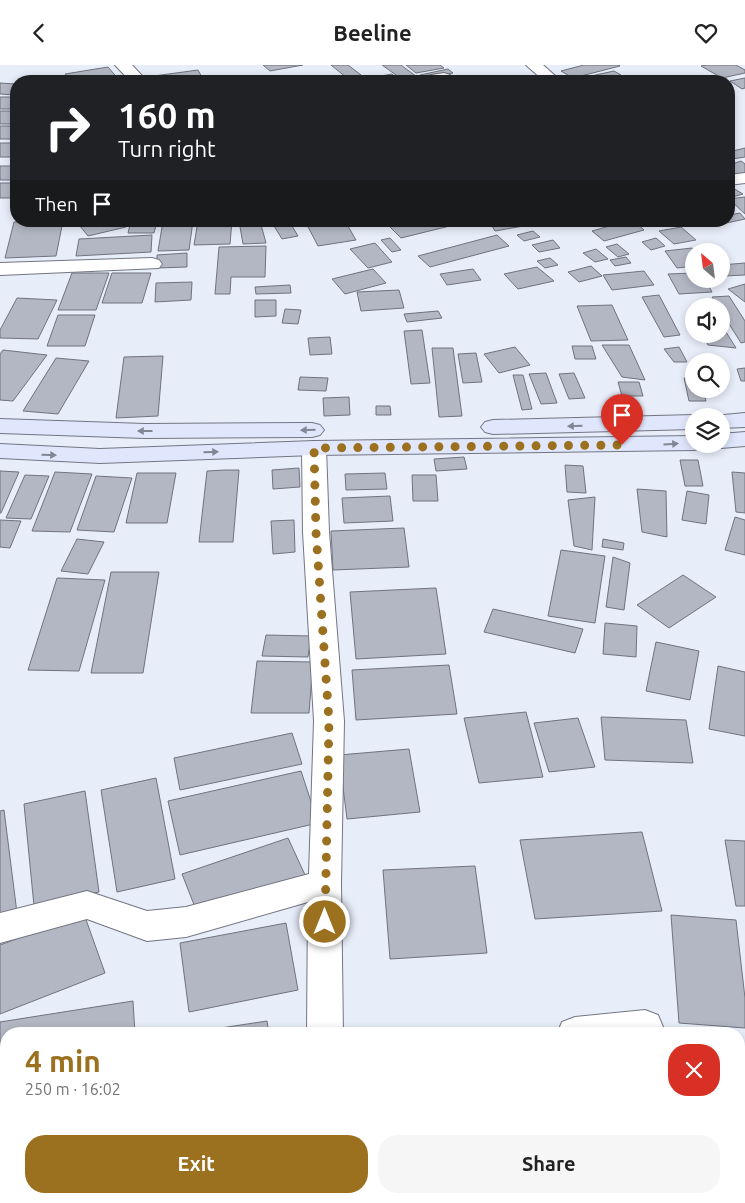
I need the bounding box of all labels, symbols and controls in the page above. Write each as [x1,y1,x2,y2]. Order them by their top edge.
icon: back [25,19,53,47]
icon: heart [692,19,720,47]
text: Beeline [333,20,412,45]
icon: right [35,95,100,160]
text: 160 m [118,95,216,135]
text: Turn right [118,136,216,161]
icon: arrive [88,190,116,218]
text: Then [35,193,78,215]
north arrow [685,243,730,287]
map controls [685,243,730,453]
button: sound [685,298,730,343]
button: search [685,353,730,398]
pin [601,394,643,445]
icon: arrive [608,401,636,429]
button: layers [685,408,730,453]
one-way arrow [567,422,583,430]
one-way arrow [299,426,315,434]
one-way arrow [137,427,153,435]
one-way arrow [663,439,679,447]
one-way arrow [203,448,219,456]
one-way arrow [41,451,57,459]
position arrow [298,895,350,947]
text: 4 min [25,1044,101,1078]
button: close [668,1044,720,1096]
text: 250 m · 16:02 [25,1080,121,1098]
button: Exit [25,1135,368,1193]
button: Share [378,1135,720,1193]

